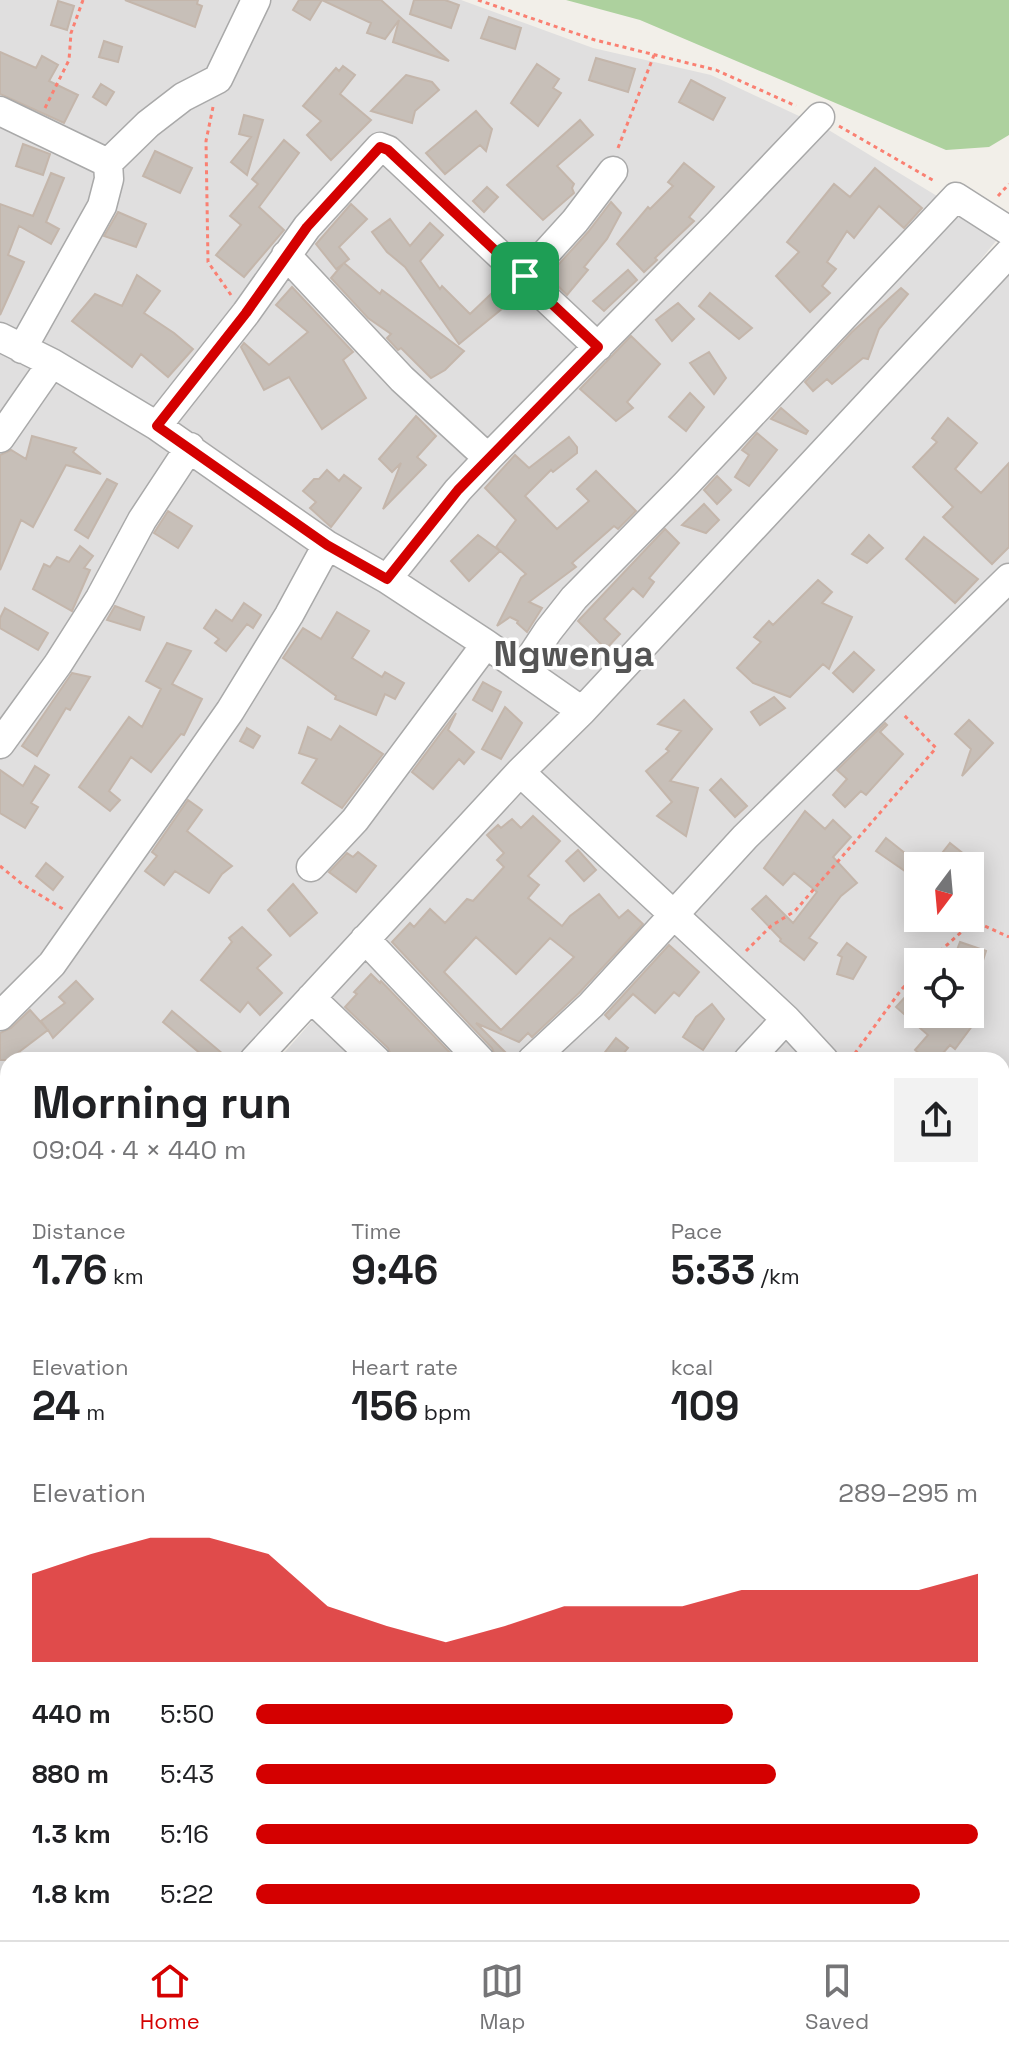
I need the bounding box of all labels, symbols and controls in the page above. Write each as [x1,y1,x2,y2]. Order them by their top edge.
pin [491,242,559,310]
icon: arrive [503,254,547,298]
district label: Ngwenya [494,631,655,677]
north arrow [904,852,984,932]
map controls [904,852,984,1028]
button: locate [904,948,984,1028]
text: Morning run [32,1075,292,1131]
button: share [894,1078,978,1162]
text: 09:04 · 4 × 440 m [32,1133,246,1167]
text: Distance [32,1217,126,1245]
text: Time [351,1217,401,1245]
text: Pace [671,1217,722,1245]
text: 1.76 [32,1245,107,1296]
text: 9:46 [351,1245,438,1296]
text: 5:33 [671,1245,755,1296]
text: km [107,1262,144,1290]
text: /km [755,1262,800,1290]
text: Elevation [32,1353,128,1381]
text: Heart rate [351,1353,458,1381]
text: kcal [671,1353,713,1381]
text: 24 [32,1381,81,1432]
text: 156 [351,1381,418,1432]
text: 109 [671,1381,739,1432]
text: m [81,1398,105,1426]
text: bpm [418,1398,471,1426]
text: Elevation [32,1476,146,1510]
text: 289–295 m [838,1476,978,1510]
text: 440 m [32,1697,111,1731]
text: 5:50 [160,1697,214,1731]
text: 880 m [32,1757,109,1791]
text: 5:43 [160,1757,214,1791]
text: 1.3 km [32,1817,111,1851]
text: 5:16 [160,1817,209,1851]
text: 1.8 km [32,1877,111,1911]
text: 5:22 [160,1877,214,1911]
tab: Home [140,1959,200,2035]
tab: Map [479,1959,525,2035]
tab: Saved [805,1959,869,2035]

